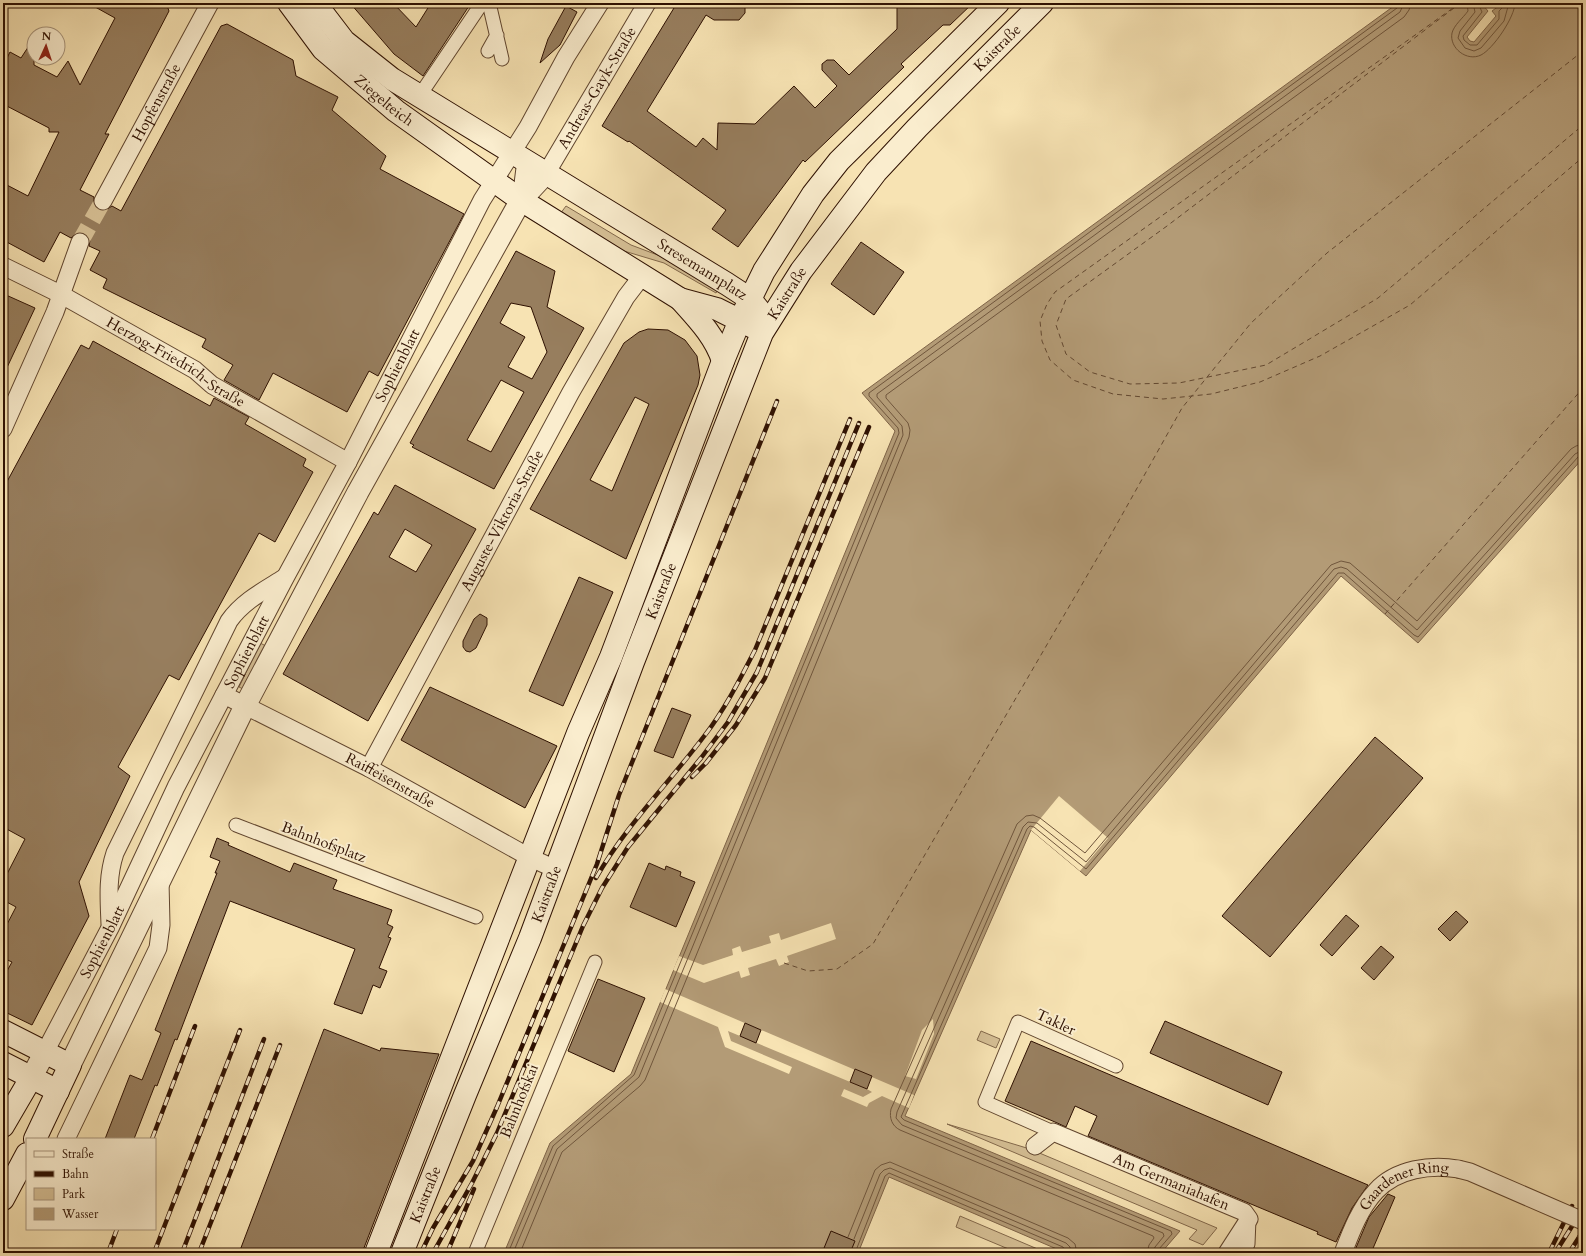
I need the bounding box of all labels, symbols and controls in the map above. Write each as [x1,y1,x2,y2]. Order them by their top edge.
street label: Kaistraße [969,20,1025,76]
street label: Andreas-Gayk-Straße [553,23,641,152]
north arrow [26,26,66,66]
text: N [41,29,52,44]
street label: Hopfenstraße [127,60,186,145]
street label: Ziegelteich [350,70,419,131]
street label: Stresemannplatz [654,234,751,305]
street label: Kaistraße [763,262,811,324]
street label: Herzog-Friedrich-Straße [103,312,249,412]
street label: Sophienblatt [370,325,425,405]
street label: Auguste-Viktoria-Straße [456,446,548,595]
street label: Kaistraße [641,559,681,622]
street label: Sophienblatt [219,612,274,692]
street label: Raiffeisenstraße [342,748,439,813]
street label: Bahnhofsplatz [279,817,369,867]
street label: Kaistraße [527,862,566,925]
street label: Sophienblatt [75,902,129,982]
street label: Takler [1033,1004,1080,1040]
street label: Bahnhofskai [495,1061,543,1141]
legend [26,1138,156,1230]
text: Straße [62,1146,94,1162]
street label: Am Germaniahafen [1110,1148,1233,1215]
street label: Gaardener Ring [1354,1157,1450,1214]
street label: Kaistraße [405,1163,446,1226]
text: Bahn [62,1166,89,1182]
text: Park [62,1186,86,1202]
text: Wasser [61,1206,99,1222]

